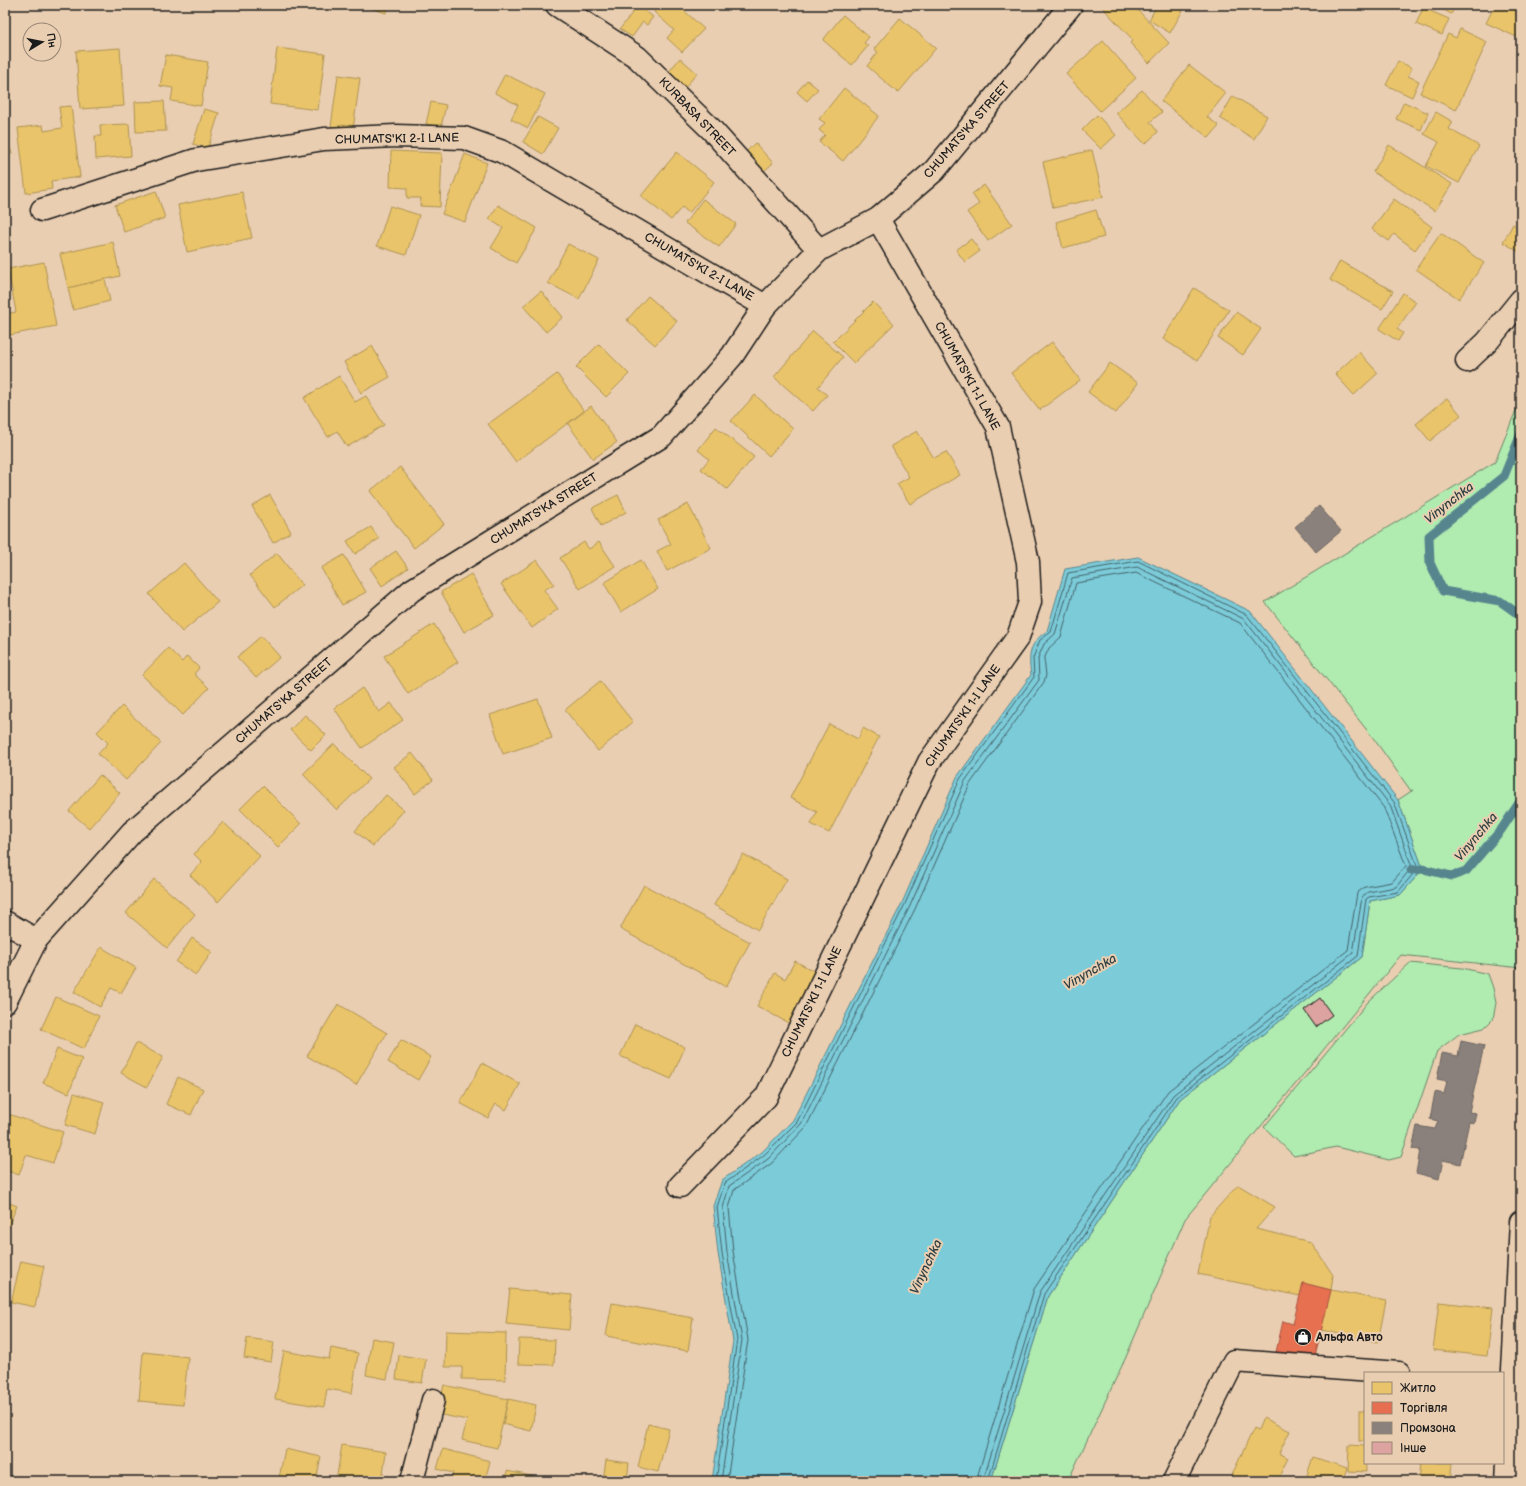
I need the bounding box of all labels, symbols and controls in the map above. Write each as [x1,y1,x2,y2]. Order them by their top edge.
north arrow [22,22,62,62]
text: Пн [44,32,59,49]
street label: KURBASA STREET [655,74,739,160]
street label: CHUMATS'KA STREET [921,78,1014,182]
street label: CHUMATS'KI 2-I LANE [335,130,459,148]
street label: CHUMATS'KI 2-I LANE [642,230,757,305]
street label: CHUMATS'KI 1-I LANE [931,319,1003,433]
street label: CHUMATS'KA STREET [488,469,601,548]
water label: Vinynchka [1421,479,1477,527]
street label: CHUMATS'KA STREET [232,654,336,747]
street label: CHUMATS'KI 1-I LANE [922,662,1004,770]
water label: Vinynchka [1451,809,1501,865]
street label: CHUMATS'KI 1-I LANE [779,944,845,1060]
water label: Vinynchka [1061,950,1119,994]
water label: Vinynchka [906,1237,946,1297]
shop icon: Альфа Авто [1293,1327,1313,1347]
place label: Альфа Авто [1315,1330,1383,1345]
legend [1364,1372,1504,1464]
text: Житло [1400,1381,1436,1396]
text: Торгівля [1400,1401,1448,1416]
text: Промзона [1400,1421,1456,1436]
text: Інше [1400,1441,1426,1456]

